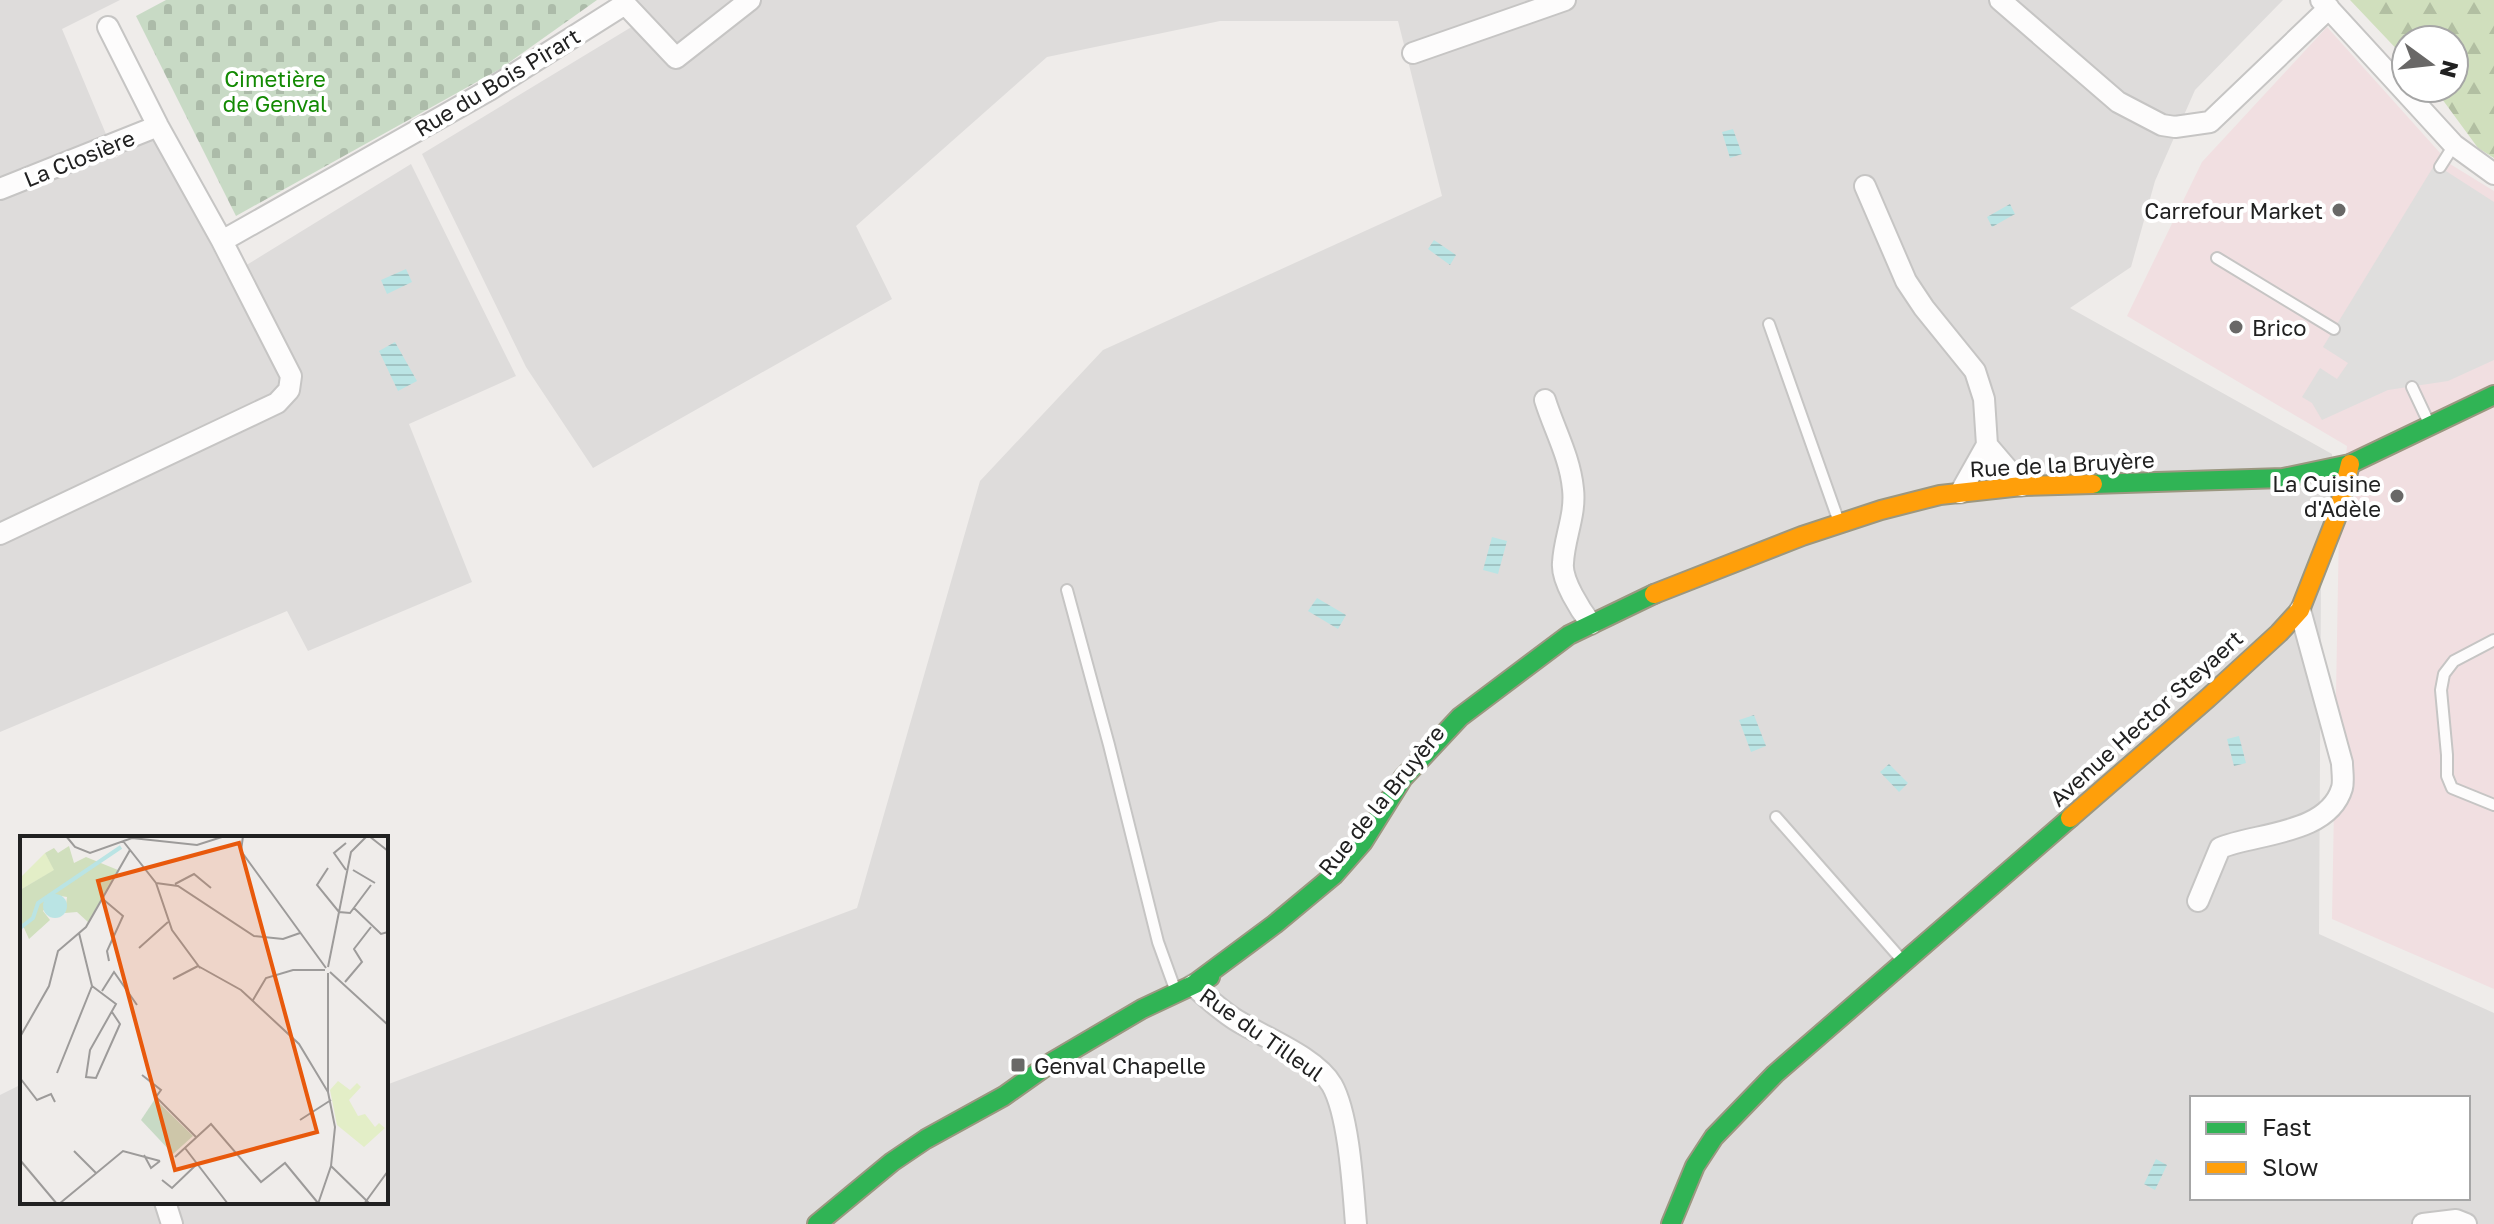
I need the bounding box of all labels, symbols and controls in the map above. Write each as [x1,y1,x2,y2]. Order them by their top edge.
street label: Rue du Bois Pirart [409,22,585,142]
north arrow [2390,24,2470,104]
text: N [2435,58,2465,81]
park label: Cimetière de Genval [223,65,327,117]
street label: La Closière [20,124,138,192]
place label: Carrefour Market [2144,197,2323,224]
marker: Carrefour Market [2330,201,2348,219]
place label: Brico [2252,314,2306,341]
marker: Brico [2227,318,2245,336]
street label: Rue de la Bruyère [1969,446,2155,482]
place label: La Cuisine d'Adèle [2272,470,2381,522]
marker: La Cuisine d'Adèle [2388,487,2406,505]
street label: Avenue Hector Steyaert [2044,624,2248,812]
street label: Rue de la Bruyère [1312,720,1450,880]
inset map [20,836,388,1204]
street label: Rue du Tilleul [1195,981,1329,1087]
place label: Genval Chapelle [1034,1052,1206,1079]
marker: Genval Chapelle [1009,1056,1027,1074]
legend [2190,1096,2470,1200]
text: Fast [2262,1112,2312,1141]
text: Slow [2262,1152,2318,1181]

